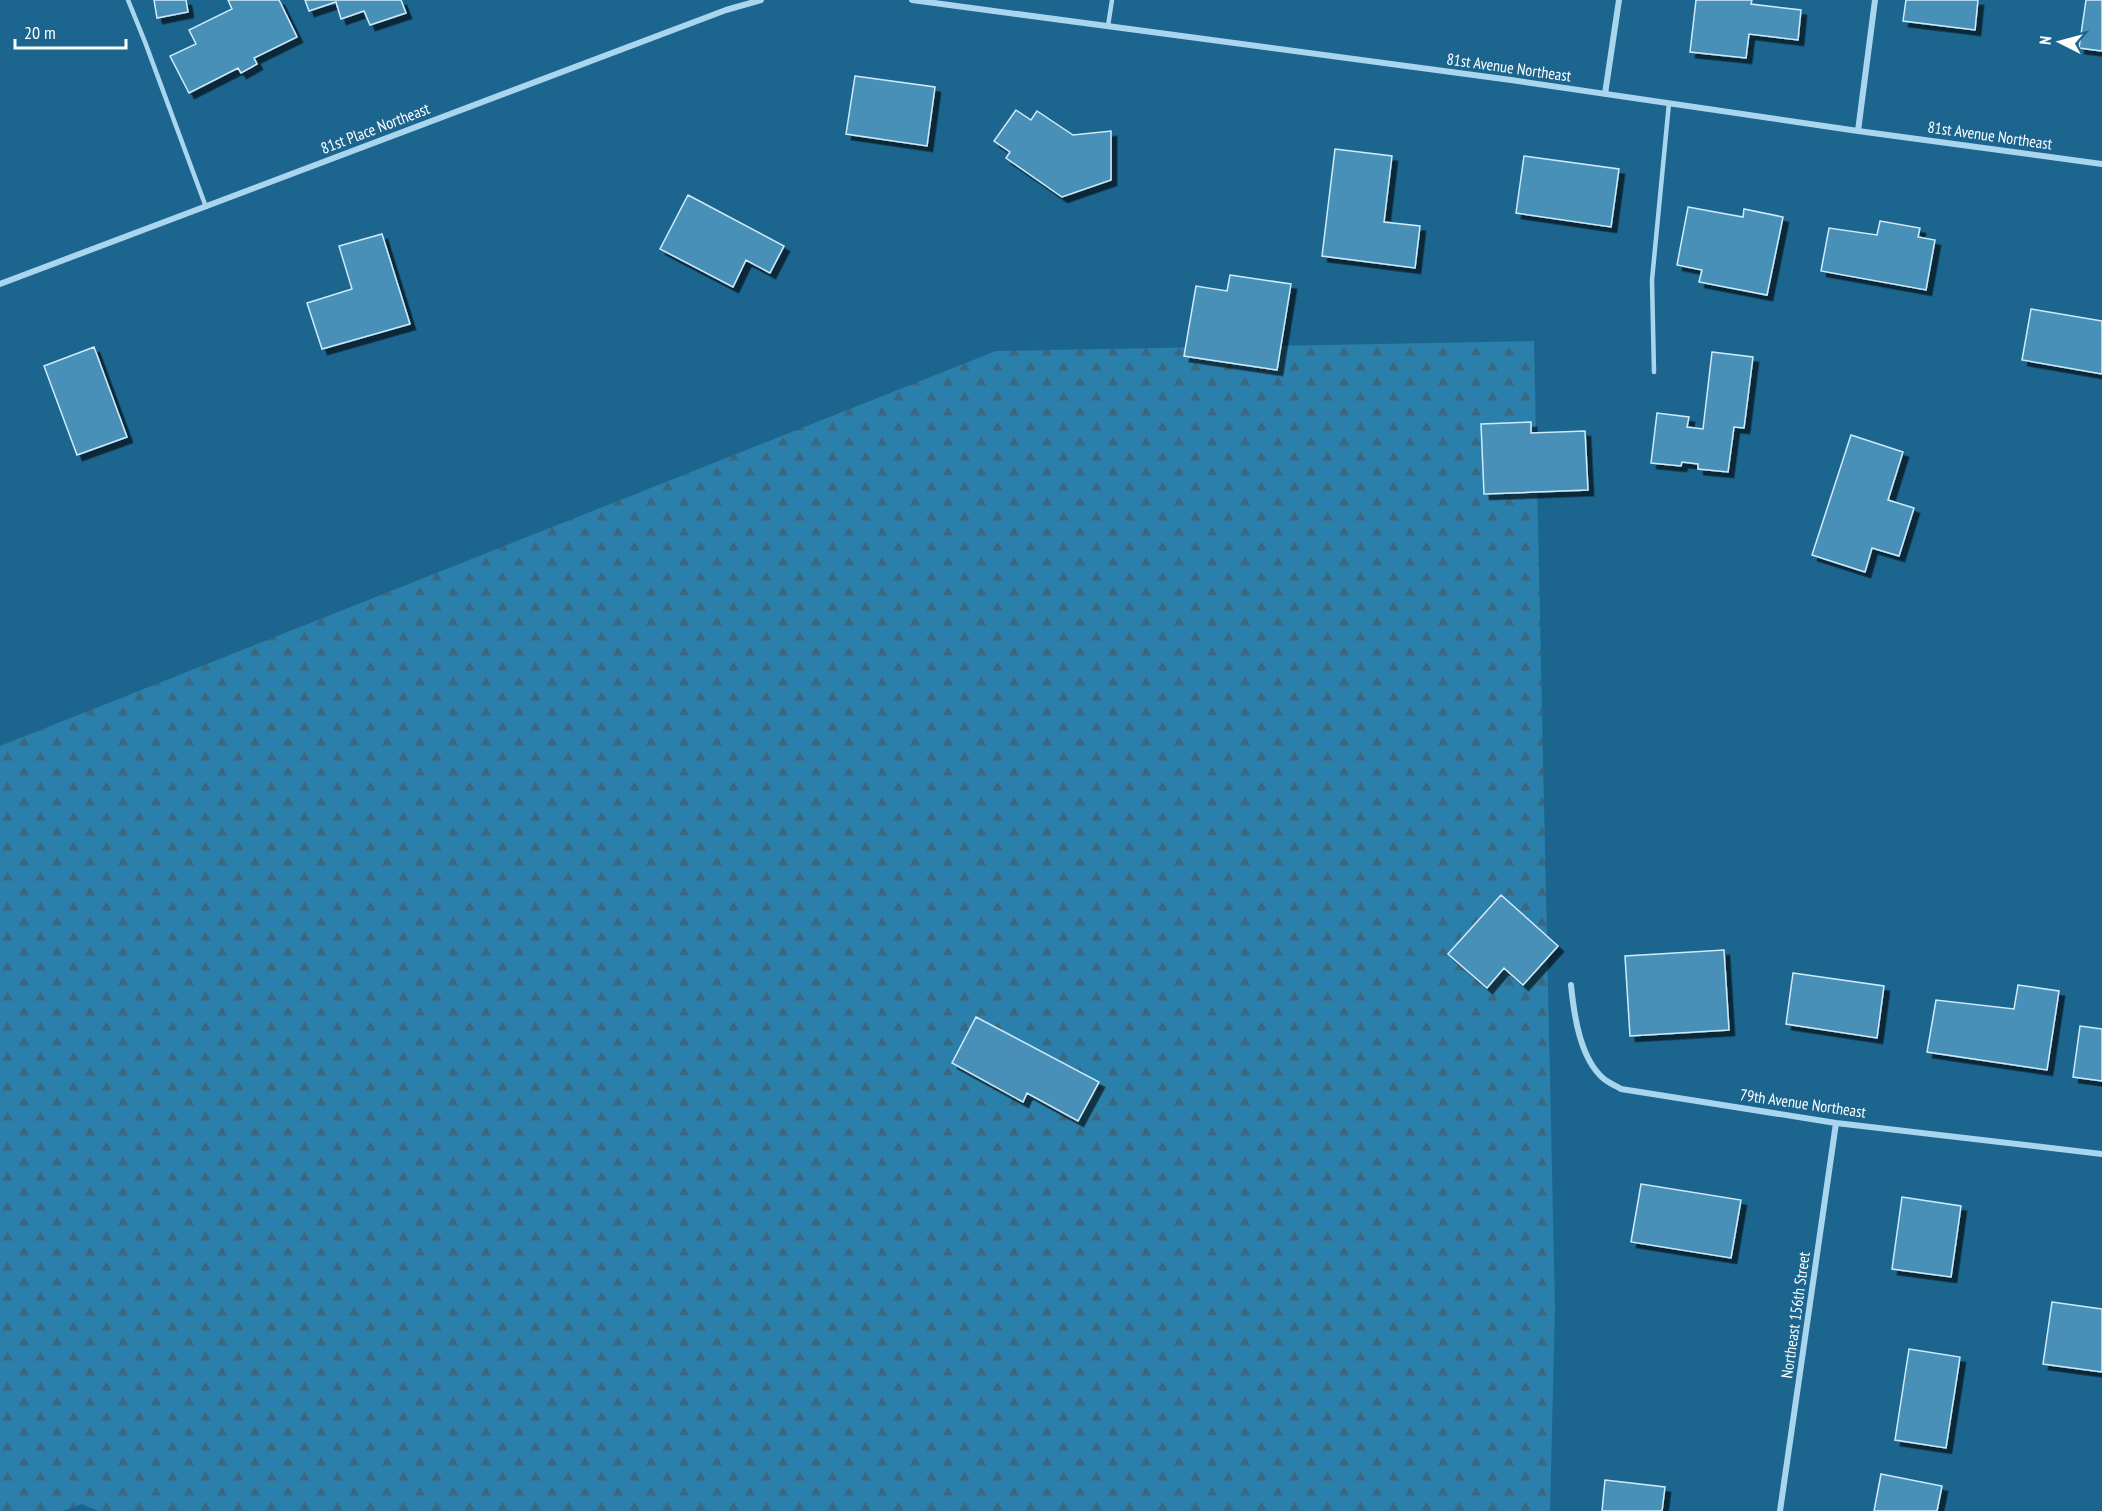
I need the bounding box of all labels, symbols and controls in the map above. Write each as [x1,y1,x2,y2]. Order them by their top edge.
scale bar [15,12,126,50]
north arrow [2030,12,2090,72]
text: 20 m [24,21,56,44]
text: N [2035,35,2055,46]
street label: 81st Avenue Northeast [1445,48,1573,86]
street label: 81st Place Northeast [318,98,433,158]
street label: 81st Avenue Northeast [1926,116,2054,154]
street label: 79th Avenue Northeast [1739,1084,1868,1122]
street label: Northeast 156th Street [1776,1250,1814,1380]

